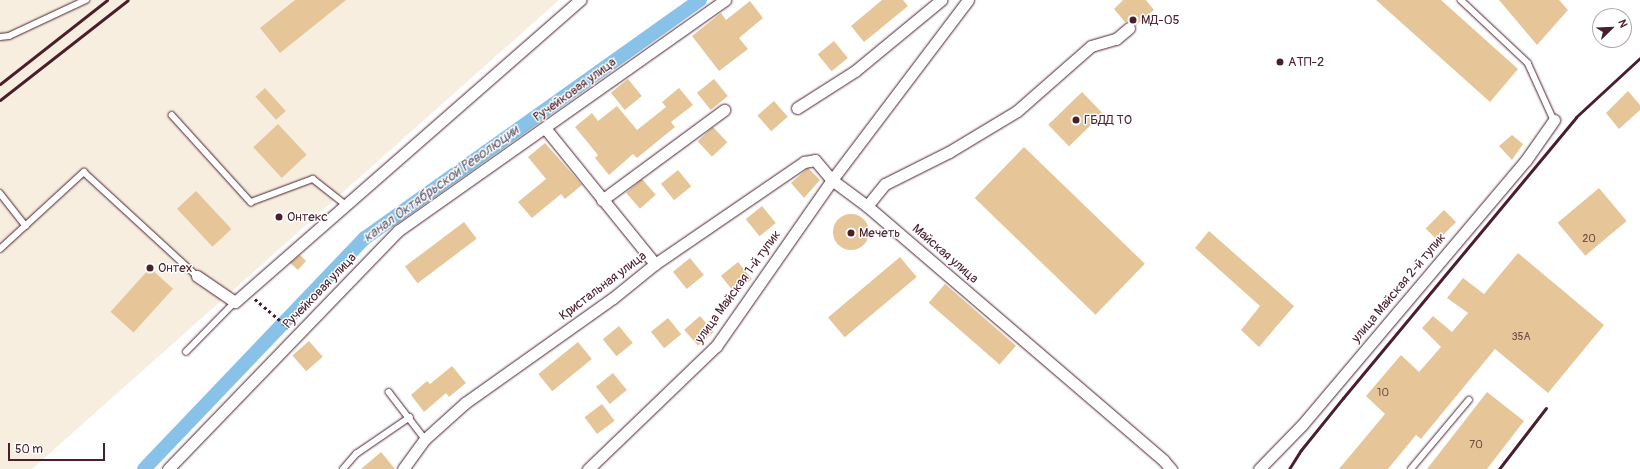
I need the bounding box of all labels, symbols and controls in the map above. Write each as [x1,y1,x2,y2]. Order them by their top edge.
north arrow [1592,8,1632,48]
place label: МД-05 [1141,12,1180,28]
marker: МД-05 [1128,15,1138,25]
text: N [1615,18,1630,29]
place label: АТП-2 [1288,54,1324,70]
street label: Ручейковая улица [531,55,619,125]
marker: АТП-2 [1275,57,1285,67]
place label: ГБДД ТО [1084,112,1132,128]
marker: ГБДД ТО [1071,115,1081,125]
water label: канал Октябрьской Революции [360,122,522,246]
place label: Онтекс [287,209,328,225]
marker: Онтекс [274,212,284,222]
street label: Майская улица [909,221,981,287]
place label: Мечеть [859,225,900,241]
street label: улица Майская 1-й тупик [692,227,784,347]
marker: Мечеть [846,228,856,238]
street label: улица Майская 2-й тупик [1349,230,1449,346]
house number: 20 [1582,232,1596,246]
street label: Кристальная улица [556,248,650,324]
street label: Ручейковая улица [280,250,360,332]
place label: Онтех [158,260,192,276]
marker: Онтех [145,263,155,273]
house number: 35А [1511,330,1531,344]
house number: 10 [1377,386,1389,400]
scale bar [10,435,107,461]
house number: 70 [1469,438,1483,452]
text: 50 m [15,442,43,457]

